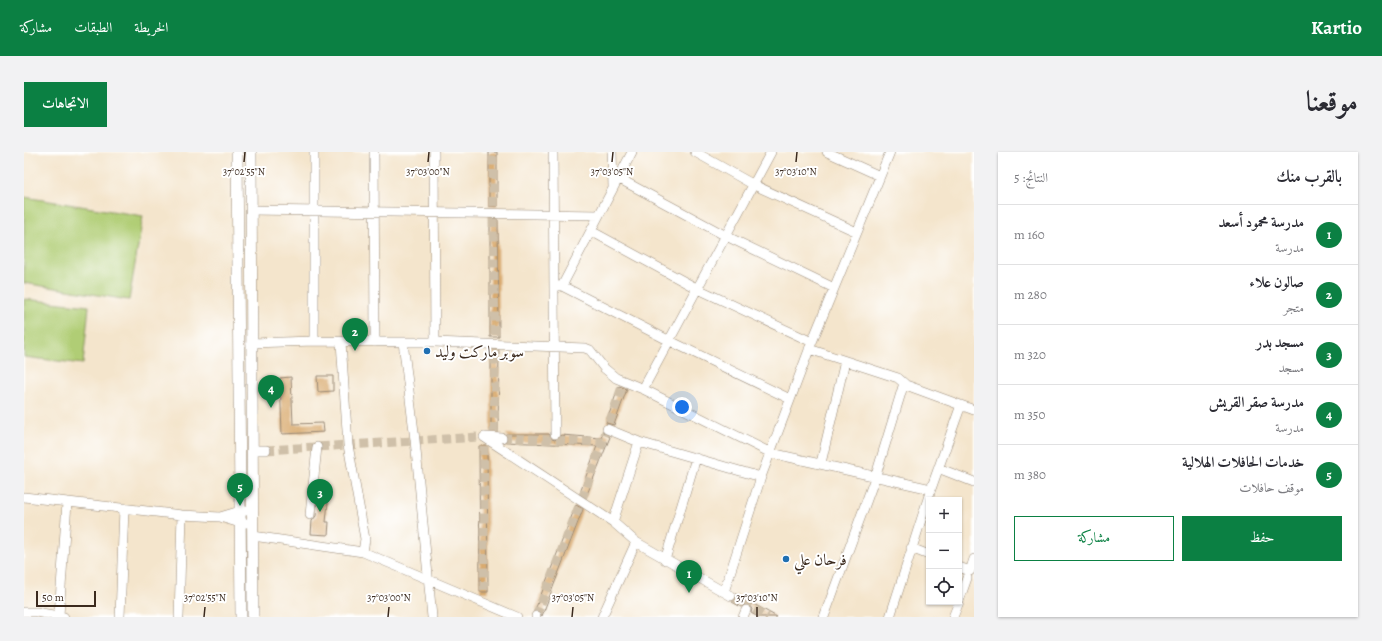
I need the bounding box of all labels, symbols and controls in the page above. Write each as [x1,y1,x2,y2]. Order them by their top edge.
text: Kartio [1311,15,1362,41]
text: مشاركة [20,18,52,37]
text: الطبقات [74,18,112,37]
text: الخريطة [134,18,168,37]
button: الاتجاهات [24,82,107,127]
text: موقعنا [1306,83,1358,121]
text: 37°02'55"N [223,165,265,178]
text: 37°03'00"N [406,165,450,178]
text: 37°03'05"N [591,165,633,178]
text: 37°03'10"N [775,165,817,178]
text: بالقرب منك [1276,165,1342,188]
text: النتائج: 5 [1014,169,1048,186]
text: مدرسة محمود أسعد [1218,212,1304,232]
text: 160 m [1014,226,1045,243]
text: 1 [1327,226,1331,243]
text: مدرسة [1275,239,1304,256]
text: صالون علاء [1249,272,1304,292]
text: 280 m [1014,286,1047,303]
text: 2 [1326,286,1332,303]
text: متجر [1283,299,1304,316]
pin: 2 [342,318,368,351]
text: مسجد بدر [1256,332,1304,352]
place label: سوبر ماركت وليد [435,341,524,363]
marker: سوبر ماركت وليد [422,346,432,356]
text: 320 m [1014,346,1046,363]
text: 3 [1326,346,1332,363]
text: مسجد [1278,359,1304,376]
pin: 4 [258,375,284,408]
text: مدرسة صقر القريش [1209,392,1304,412]
your location [672,397,692,417]
text: 350 m [1014,406,1045,423]
text: 4 [1326,406,1332,423]
text: مدرسة [1275,419,1304,436]
text: خدمات الحافلات الهلالية [1182,452,1304,472]
text: 380 m [1014,466,1046,483]
text: 5 [1326,466,1332,483]
pin: 5 [227,473,253,506]
pin: 3 [307,479,333,512]
text: موقف حافلات [1239,479,1304,496]
map controls [926,497,962,605]
button: + [926,497,962,533]
button: مشاركة [1014,516,1174,561]
button: حفظ [1182,516,1342,561]
button: − [926,533,962,569]
place label: فرحان علي [794,549,847,575]
marker: فرحان علي [781,554,791,564]
pin: 1 [676,560,702,593]
button: locate [926,569,962,605]
scale bar [36,589,96,608]
text: 50 m [42,590,64,605]
text: 37°02'55"N [184,591,226,604]
text: 37°03'00"N [367,591,411,604]
text: 37°03'05"N [552,591,594,604]
text: 37°03'10"N [736,591,778,604]

